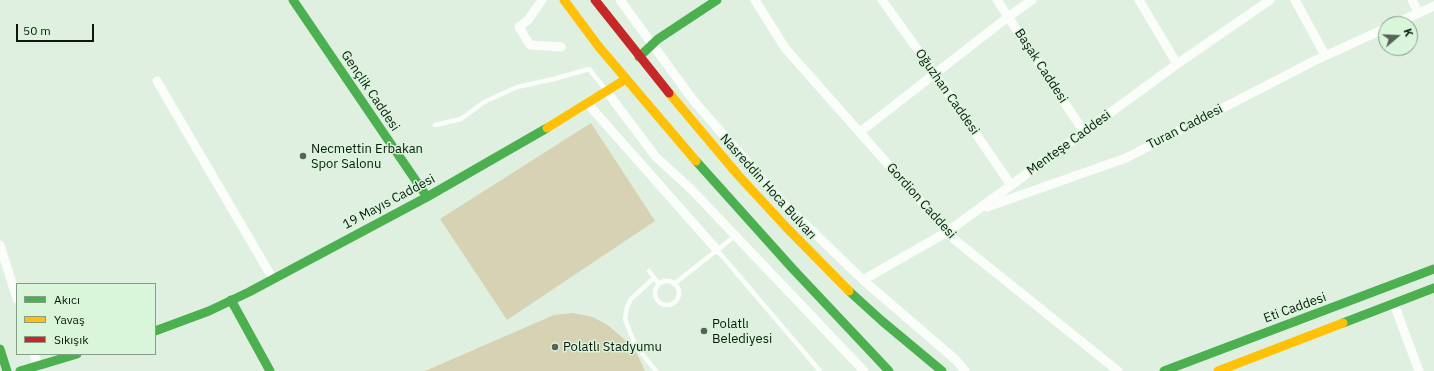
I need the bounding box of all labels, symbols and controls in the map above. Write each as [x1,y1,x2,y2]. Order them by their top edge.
scale bar [18,16,96,42]
north arrow [1378,16,1418,56]
text: 50 m [23,23,51,38]
street label: Başak Caddesi [1011,26,1071,106]
text: K [1401,27,1416,38]
street label: Oğuzhan Caddesi [912,46,982,138]
street label: Gençlik Caddesi [337,48,403,134]
street label: Turan Caddesi [1144,101,1226,153]
street label: Menteşe Caddesi [1024,107,1114,179]
street label: Nasreddin Hoca Bulvarı [716,131,820,243]
place label: Necmettin Erbakan Spor Salonu [311,141,423,172]
marker: Necmettin Erbakan Spor Salonu [298,151,308,161]
street label: Gordion Caddesi [883,160,959,242]
street label: 19 Mayıs Caddesi [340,171,438,233]
legend [16,283,156,355]
street label: Eti Caddesi [1262,290,1328,326]
text: Akıcı [54,292,80,307]
text: Yavaş [54,312,85,327]
place label: Polatlı Belediyesi [712,316,772,347]
marker: Polatlı Belediyesi [699,326,709,336]
text: Sıkışık [54,332,88,347]
place label: Polatlı Stadyumu [563,339,662,355]
marker: Polatlı Stadyumu [550,342,560,352]

